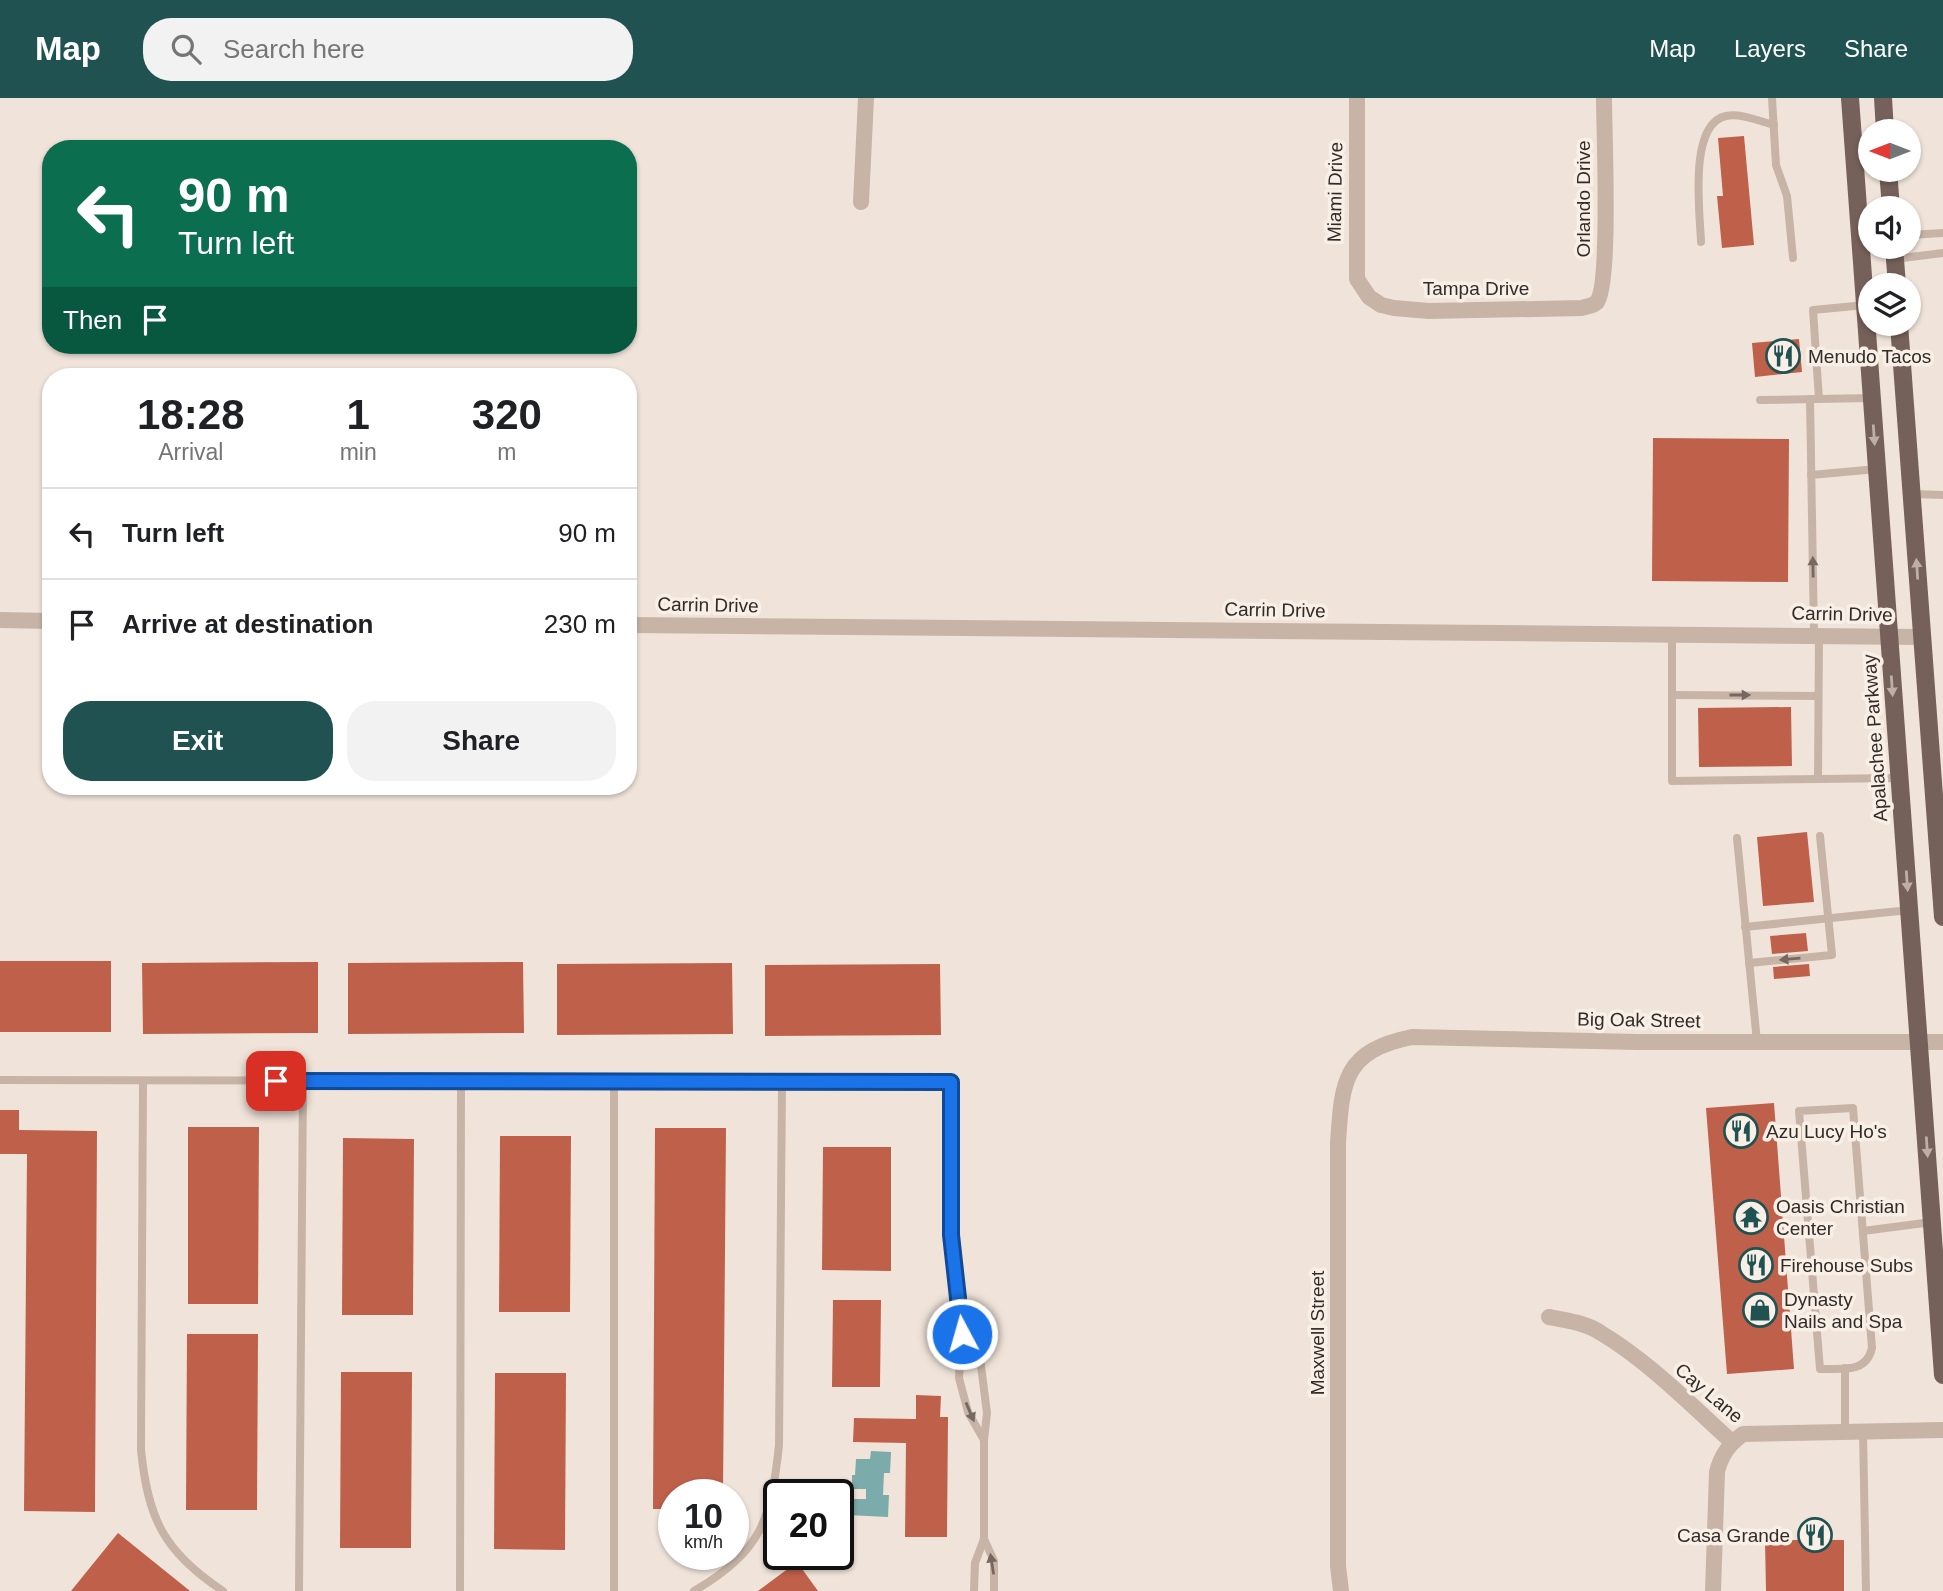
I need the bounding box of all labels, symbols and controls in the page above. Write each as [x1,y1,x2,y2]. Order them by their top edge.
search box [143,18,633,81]
text: Map [35,30,101,67]
icon: search [167,30,205,68]
text: Search here [223,34,365,64]
text: Map [1649,35,1696,62]
text: Layers [1734,35,1806,62]
text: Share [1844,35,1908,62]
north arrow [1858,119,1922,182]
map controls [1858,119,1921,336]
street label: Orlando Drive [1573,140,1594,258]
street label: Miami Drive [1324,142,1346,242]
icon: left [63,168,154,259]
text: 90 m [178,168,290,222]
button: sound [1858,196,1921,259]
text: Turn left [178,225,294,261]
button: layers [1858,273,1921,336]
street label: Tampa Drive [1423,278,1529,299]
icon: arrive [136,301,174,339]
text: Then [63,305,122,335]
restaurant icon: Menudo Tacos [1764,337,1802,375]
place label: Menudo Tacos [1808,346,1931,367]
text: 18:28 [137,391,245,438]
text: 1 [346,391,370,438]
text: 320 [472,391,542,438]
one-way arrow [1869,424,1880,446]
text: Arrival [158,439,223,465]
text: min [340,439,377,465]
text: m [497,439,516,465]
icon: left [63,515,101,553]
text: Turn left [122,518,224,548]
text: 90 m [558,518,616,548]
one-way arrow [1807,555,1819,577]
one-way arrow [1911,558,1922,580]
street label: Carrin Drive [657,594,759,616]
street label: Carrin Drive [1224,599,1326,621]
street label: Carrin Drive [1791,603,1893,625]
icon: arrive [63,606,101,644]
text: Arrive at destination [122,609,373,639]
text: 230 m [544,609,616,639]
street label: Apalachee Parkway [1859,653,1891,822]
one-way arrow [1887,675,1898,697]
one-way arrow [1729,689,1751,701]
button: Exit [63,701,333,781]
button: Share [347,701,616,781]
one-way arrow [1902,870,1913,892]
one-way arrow [1779,954,1801,965]
street label: Big Oak Street [1577,1008,1702,1032]
pin [246,1051,306,1111]
icon: arrive [257,1062,295,1100]
restaurant icon: Azu Lucy Ho's [1722,1112,1760,1150]
place label: Azu Lucy Ho's [1766,1121,1887,1142]
one-way arrow [1922,1137,1933,1159]
place label: Oasis Christian Center [1776,1196,1905,1239]
temple icon: Oasis Christian Center [1732,1198,1770,1236]
restaurant icon: Firehouse Subs [1737,1246,1775,1284]
place label: Firehouse Subs [1780,1255,1913,1276]
street label: Maxwell Street [1307,1270,1328,1395]
place label: Dynasty Nails and Spa [1784,1289,1903,1332]
shop icon: Dynasty Nails and Spa [1741,1291,1779,1329]
position arrow [925,1297,999,1371]
street label: Cay Lane [1671,1359,1747,1427]
one-way arrow [964,1402,976,1422]
speed limit sign: 20 [763,1479,854,1570]
text: 10 [684,1496,723,1535]
restaurant icon: Casa Grande [1796,1516,1834,1554]
place label: Casa Grande [1677,1525,1790,1546]
text: km/h [684,1532,723,1552]
one-way arrow [986,1553,997,1575]

